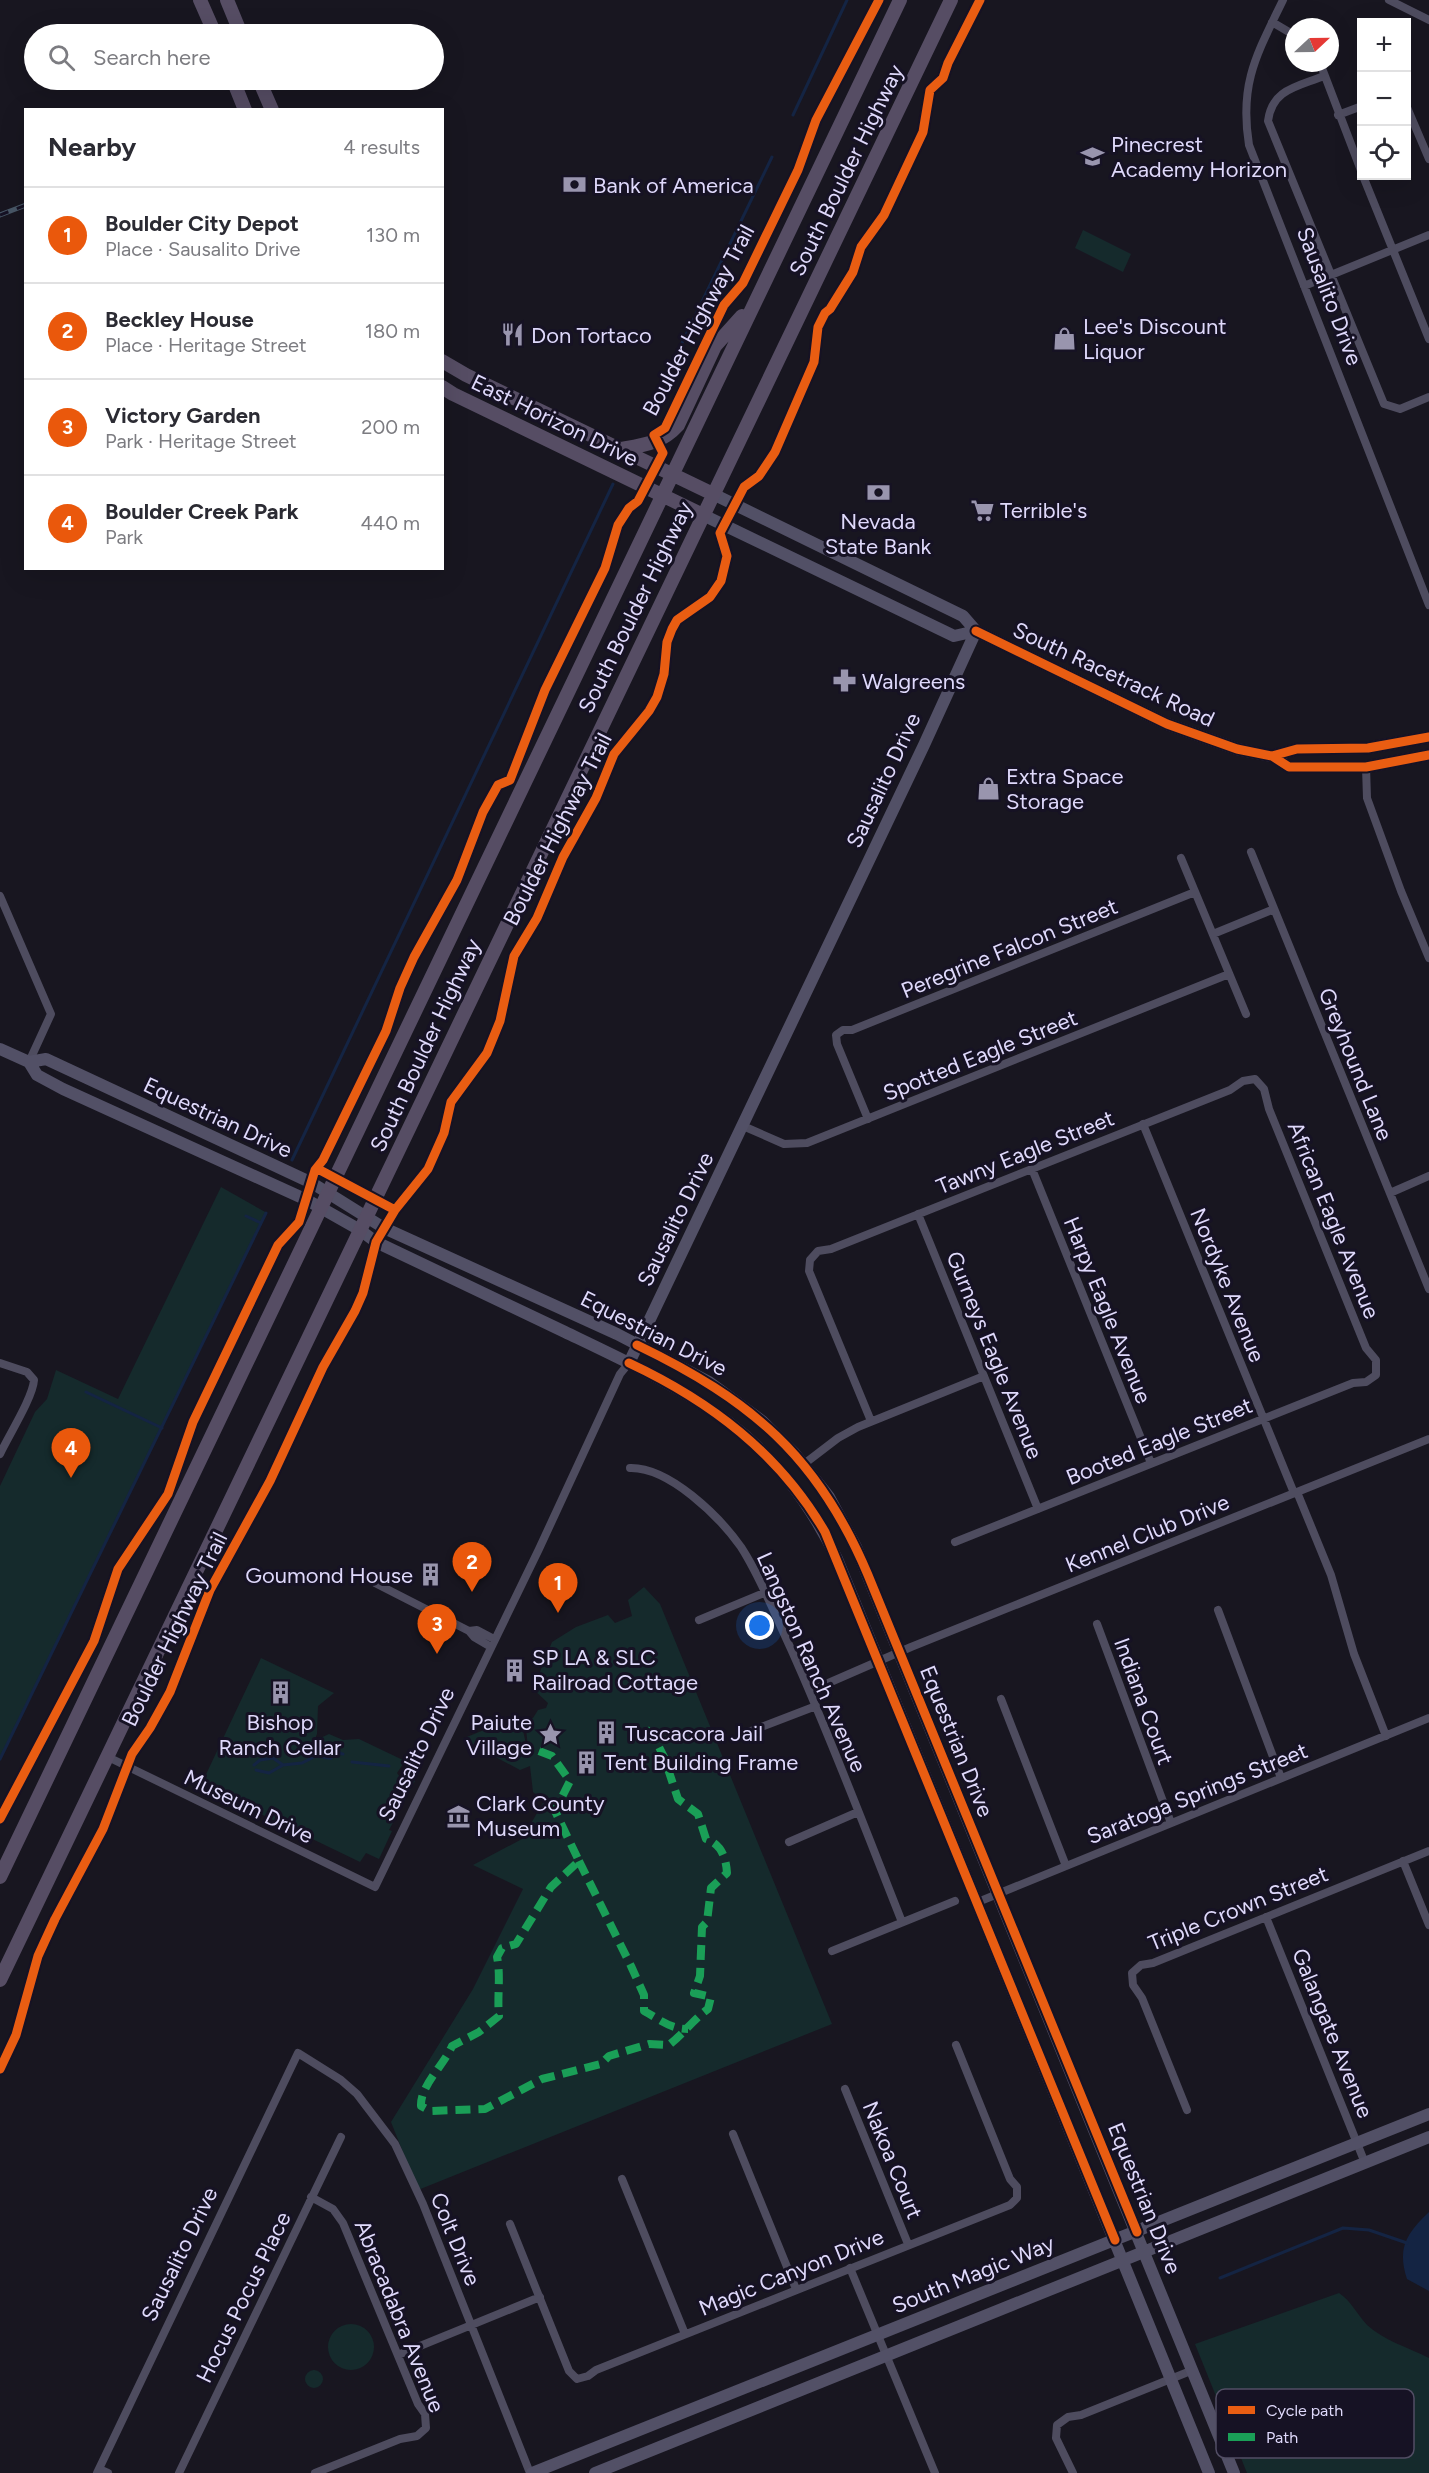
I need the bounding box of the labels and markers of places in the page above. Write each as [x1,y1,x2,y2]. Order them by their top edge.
place label: Pinecrest Academy Horizon [1111,131,1287,183]
school or university icon: Pinecrest Academy Horizon [1080,144,1106,170]
bank icon: Bank of America [562,172,588,198]
place label: Bank of America [593,172,754,199]
place label: Lee's Discount Liquor [1083,313,1227,365]
restaurant icon: Don Tortaco [500,322,526,348]
place label: Don Tortaco [531,322,652,349]
shop icon: Lee's Discount Liquor [1052,326,1078,352]
bank icon: Nevada State Bank [865,479,891,505]
supermarket icon: Terrible's [969,497,995,523]
place label: Terrible's [1000,497,1087,524]
place label: Nevada State Bank [825,508,931,560]
pharmacy icon: Walgreens [831,668,857,694]
place label: Walgreens [862,668,965,695]
place label: Extra Space Storage [1006,763,1124,815]
shop icon: Extra Space Storage [975,776,1001,802]
pin: 4 [52,1428,90,1478]
pin: 2 [452,1542,492,1592]
place label: Goumond House [245,1562,413,1589]
building icon: Goumond House [418,1562,444,1588]
pin: 1 [538,1564,578,1613]
pin: 3 [418,1604,456,1654]
place label: SP LA & SLC Railroad Cottage [532,1644,698,1696]
building icon: SP LA & SLC Railroad Cottage [501,1657,527,1683]
building icon: Bishop Ranch Cellar [267,1680,293,1706]
place label: Bishop Ranch Cellar [218,1709,342,1761]
place label: Paiute Village [466,1709,532,1761]
building icon: Tuscacora Jail [594,1720,620,1746]
place label: Tuscacora Jail [625,1720,763,1747]
place icon: Paiute Village [537,1722,563,1748]
building icon: Tent Building Frame [573,1749,599,1775]
place label: Tent Building Frame [604,1749,798,1776]
place label: Clark County Museum [476,1790,605,1842]
museum icon: Clark County Museum [445,1803,471,1829]

